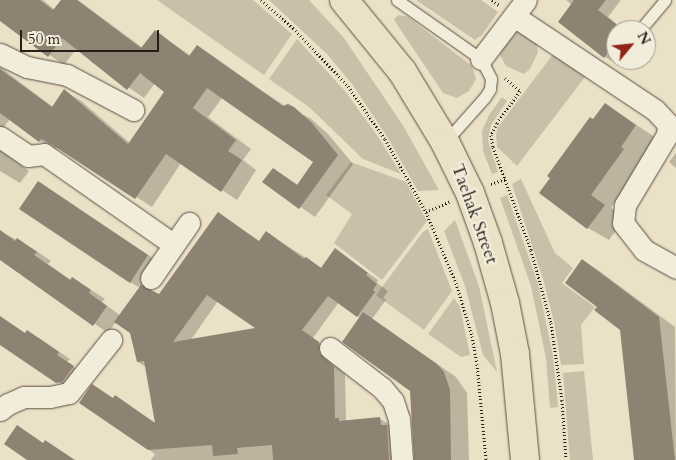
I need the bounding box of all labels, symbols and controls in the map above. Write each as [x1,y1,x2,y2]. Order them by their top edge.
scale bar [22,20,161,52]
north arrow [606,20,656,70]
text: N [633,28,655,48]
text: 50 m [28,29,60,49]
street label: Taehak Street [446,161,502,267]

